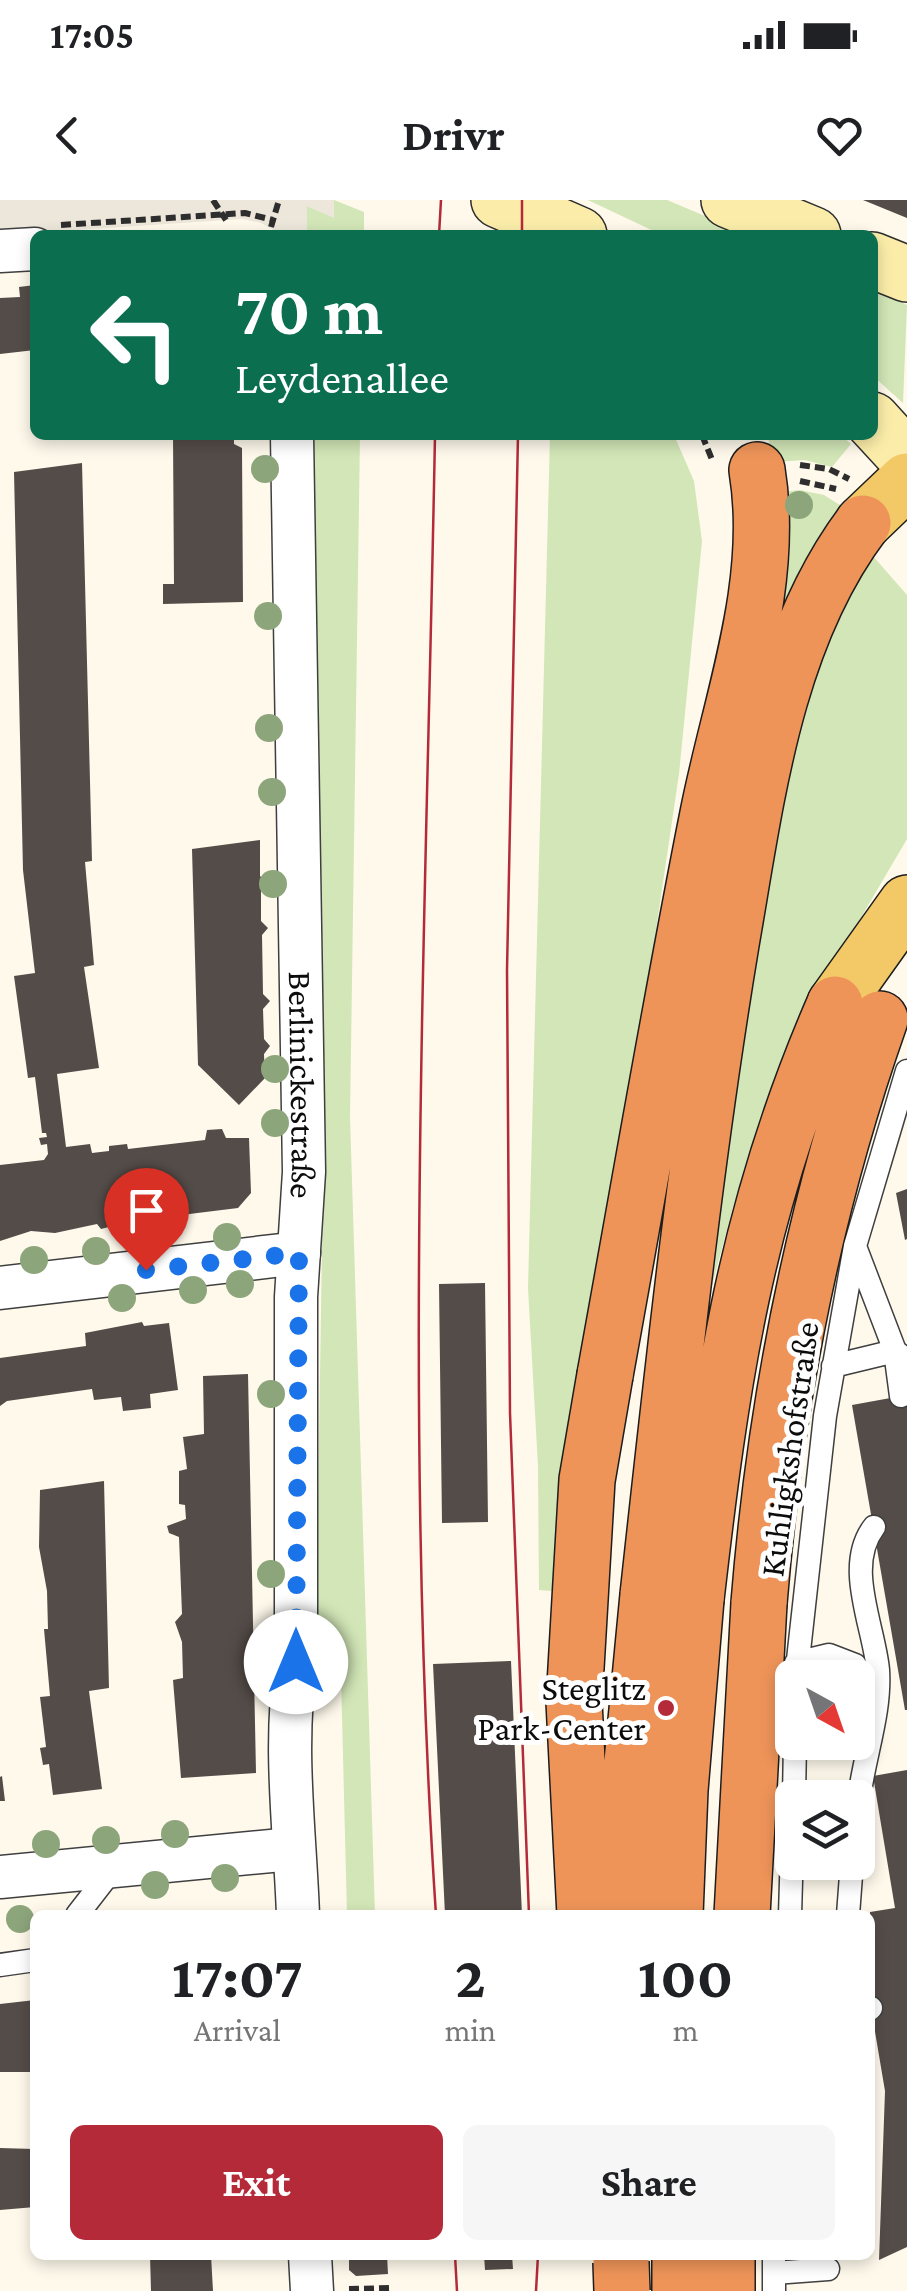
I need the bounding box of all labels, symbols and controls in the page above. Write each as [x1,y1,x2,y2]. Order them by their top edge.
text: 17:05 [50,14,134,56]
icon: back [40,108,95,163]
icon: heart [812,108,867,163]
text: Drivr [402,110,505,160]
icon: left [70,270,200,400]
text: 70 m [235,271,383,349]
text: Leydenallee [235,353,449,403]
street label: Berlinickestraße [281,971,323,1200]
pin [104,1168,189,1271]
icon: arrive [119,1183,174,1238]
street label: Kuhligkshofstraße [752,1319,827,1579]
position arrow [244,1610,348,1714]
north arrow [775,1660,875,1760]
map controls [775,1660,875,1880]
place label: Steglitz Park-Center [477,1669,646,1748]
marker: Steglitz Park-Center [655,1697,677,1719]
button: layers [775,1780,875,1880]
text: 17:07 [172,1943,303,2010]
text: 2 [455,1943,486,2010]
text: 100 [638,1943,733,2010]
text: Arrival [194,2012,281,2048]
text: min [445,2012,496,2048]
text: m [673,2012,698,2048]
button: Exit [70,2125,443,2240]
button: Share [463,2125,835,2240]

